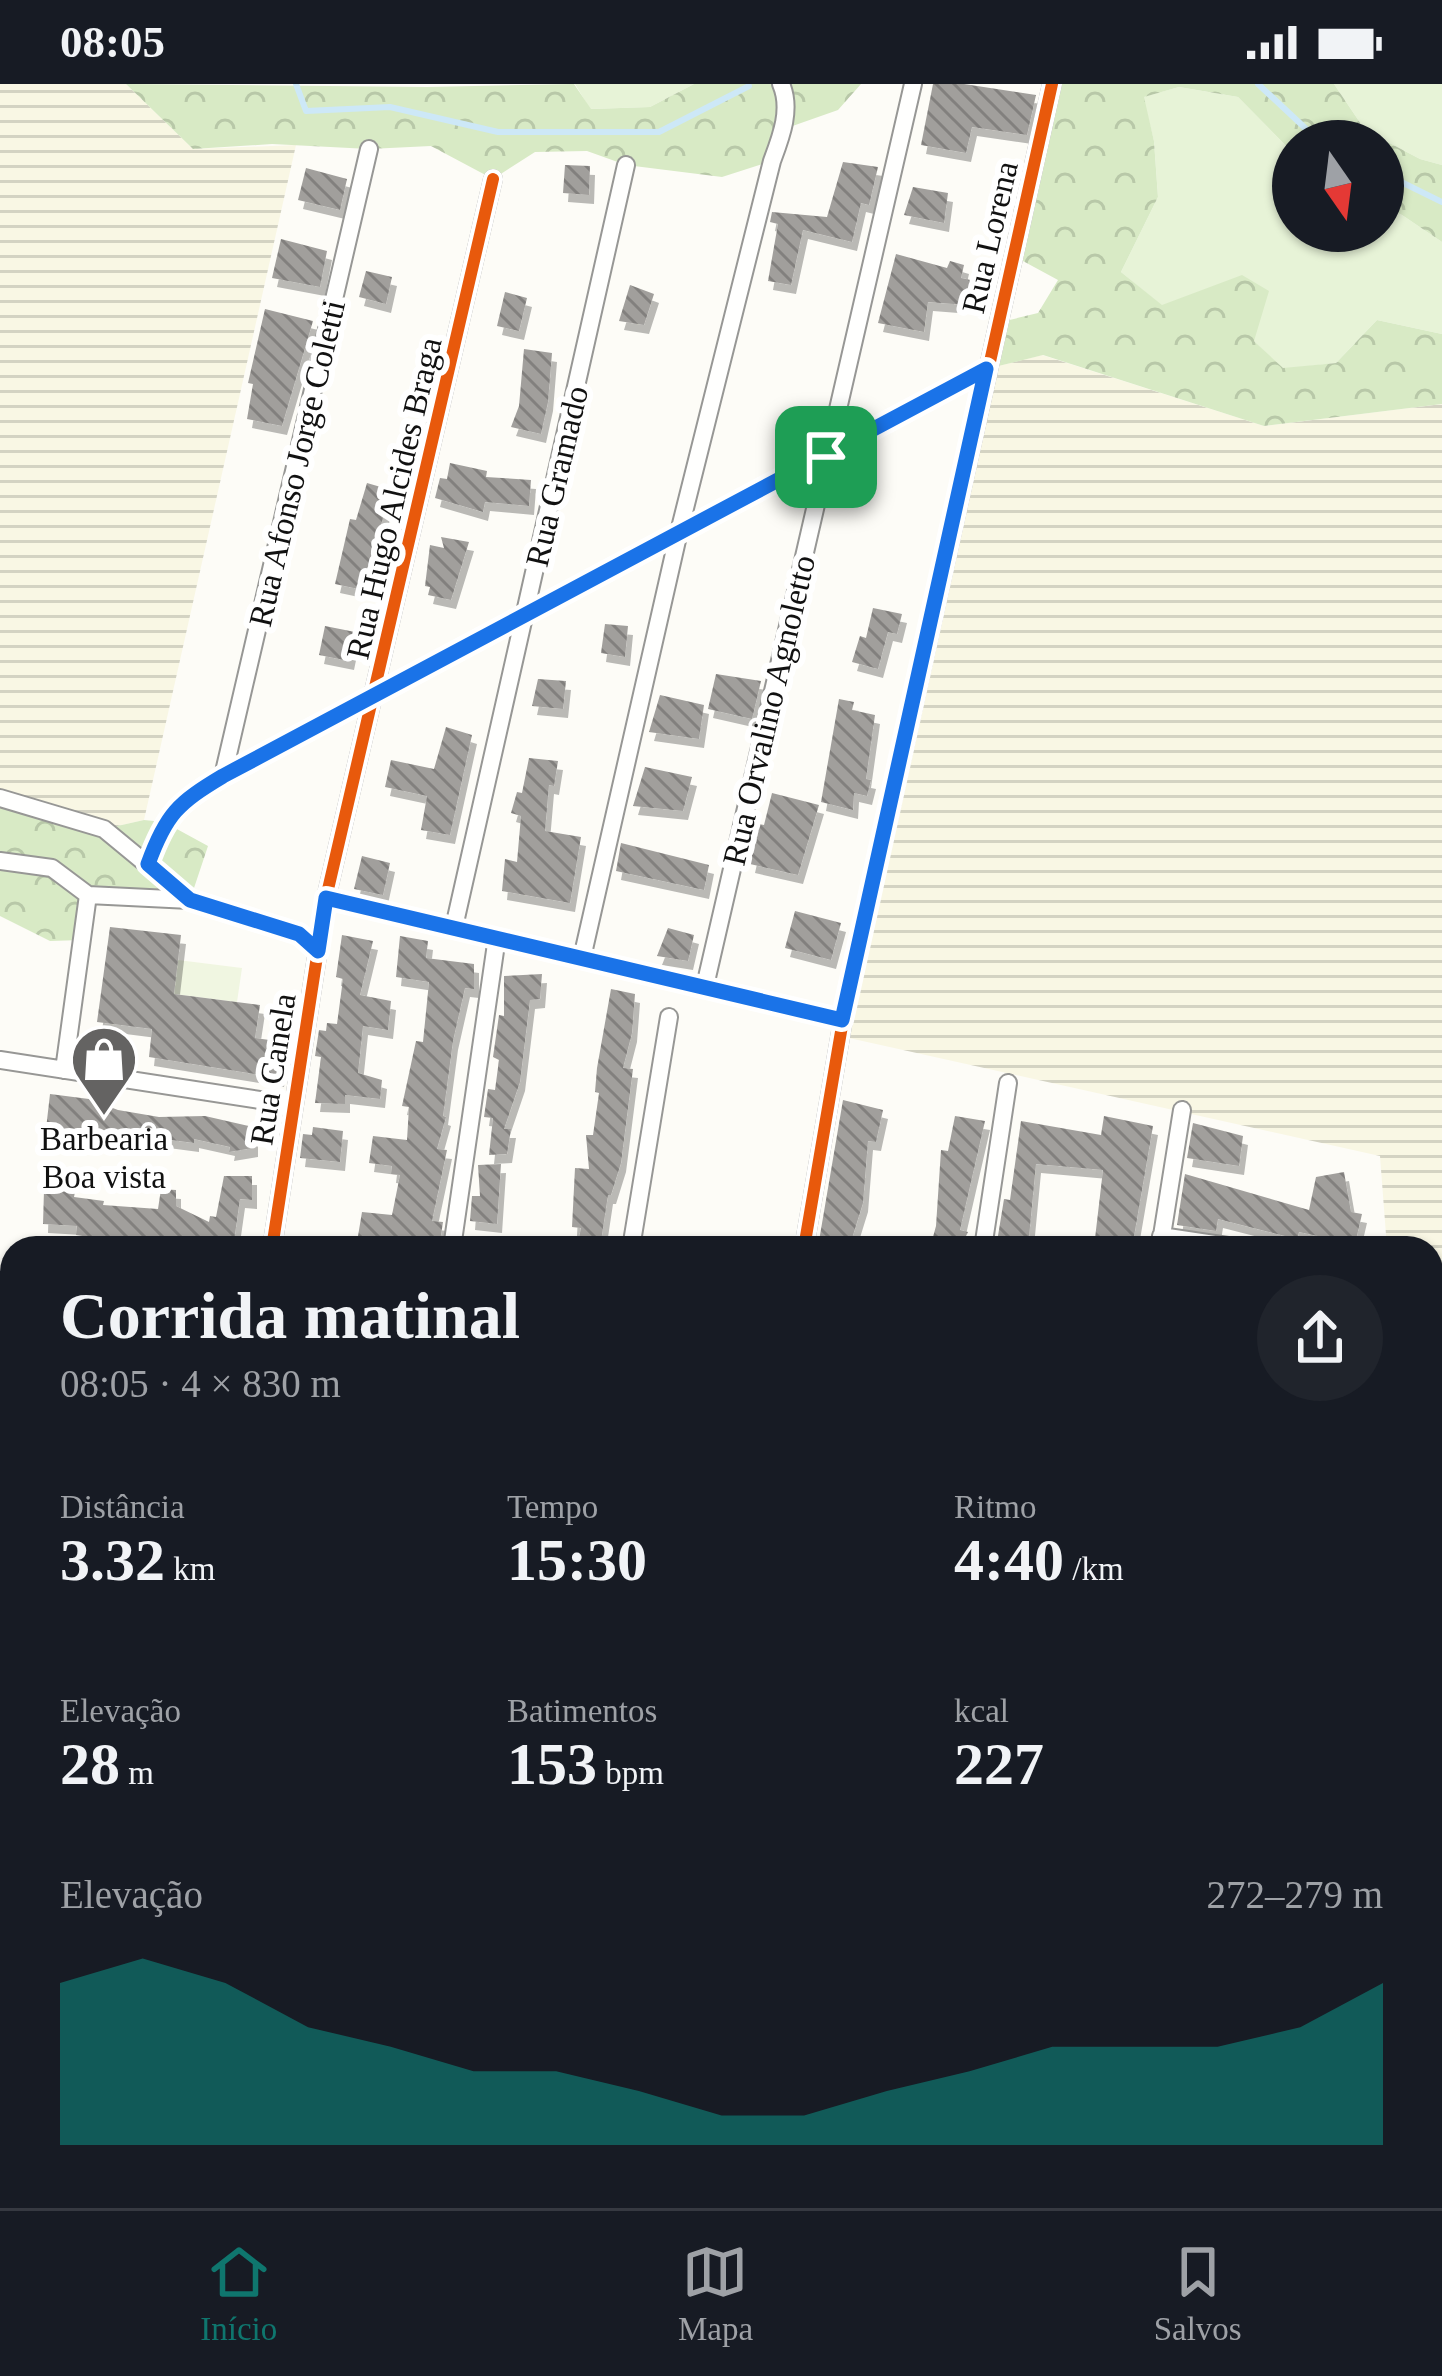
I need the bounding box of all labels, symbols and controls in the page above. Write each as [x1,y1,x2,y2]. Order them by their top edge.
text: 08:05 [60,17,165,67]
north arrow [1272,120,1404,252]
map controls [1272,120,1404,252]
street label: Rua Lorena [955,157,1025,317]
street label: Rua Afonso Jorge Coletti [242,296,352,630]
street label: Rua Hugo Alcides Braga [339,334,449,663]
street label: Rua Gramado [519,382,595,570]
pin [775,406,877,508]
icon: arrive [793,424,859,490]
street label: Rua Orvalino Agnoletto [716,552,822,869]
street label: Rua Canela [243,990,303,1148]
shop icon: Barbearia Boa vista [69,1024,139,1118]
place label: Barbearia Boa vista [40,1121,168,1195]
button: share [1257,1275,1383,1401]
text: Corrida matinal [60,1279,520,1352]
text: 08:05 · 4 × 830 m [60,1362,341,1405]
text: Distância [60,1489,185,1525]
text: Tempo [507,1489,598,1525]
text: Ritmo [954,1489,1037,1525]
text: 3.32 [60,1527,165,1593]
text: 15:30 [507,1527,647,1593]
text: 4:40 [954,1527,1064,1593]
text: km [165,1551,215,1587]
text: /km [1064,1551,1124,1587]
text: Elevação [60,1693,181,1729]
text: Batimentos [507,1693,657,1729]
text: kcal [954,1693,1009,1729]
text: 28 [60,1731,120,1797]
text: 153 [507,1731,597,1797]
text: 227 [954,1731,1044,1797]
text: m [120,1755,154,1791]
text: bpm [597,1755,664,1791]
text: Elevação [60,1873,203,1916]
text: 272–279 m [1206,1873,1383,1916]
tab: Início [200,2239,277,2348]
tab: Mapa [678,2239,753,2348]
tab: Salvos [1154,2239,1242,2348]

